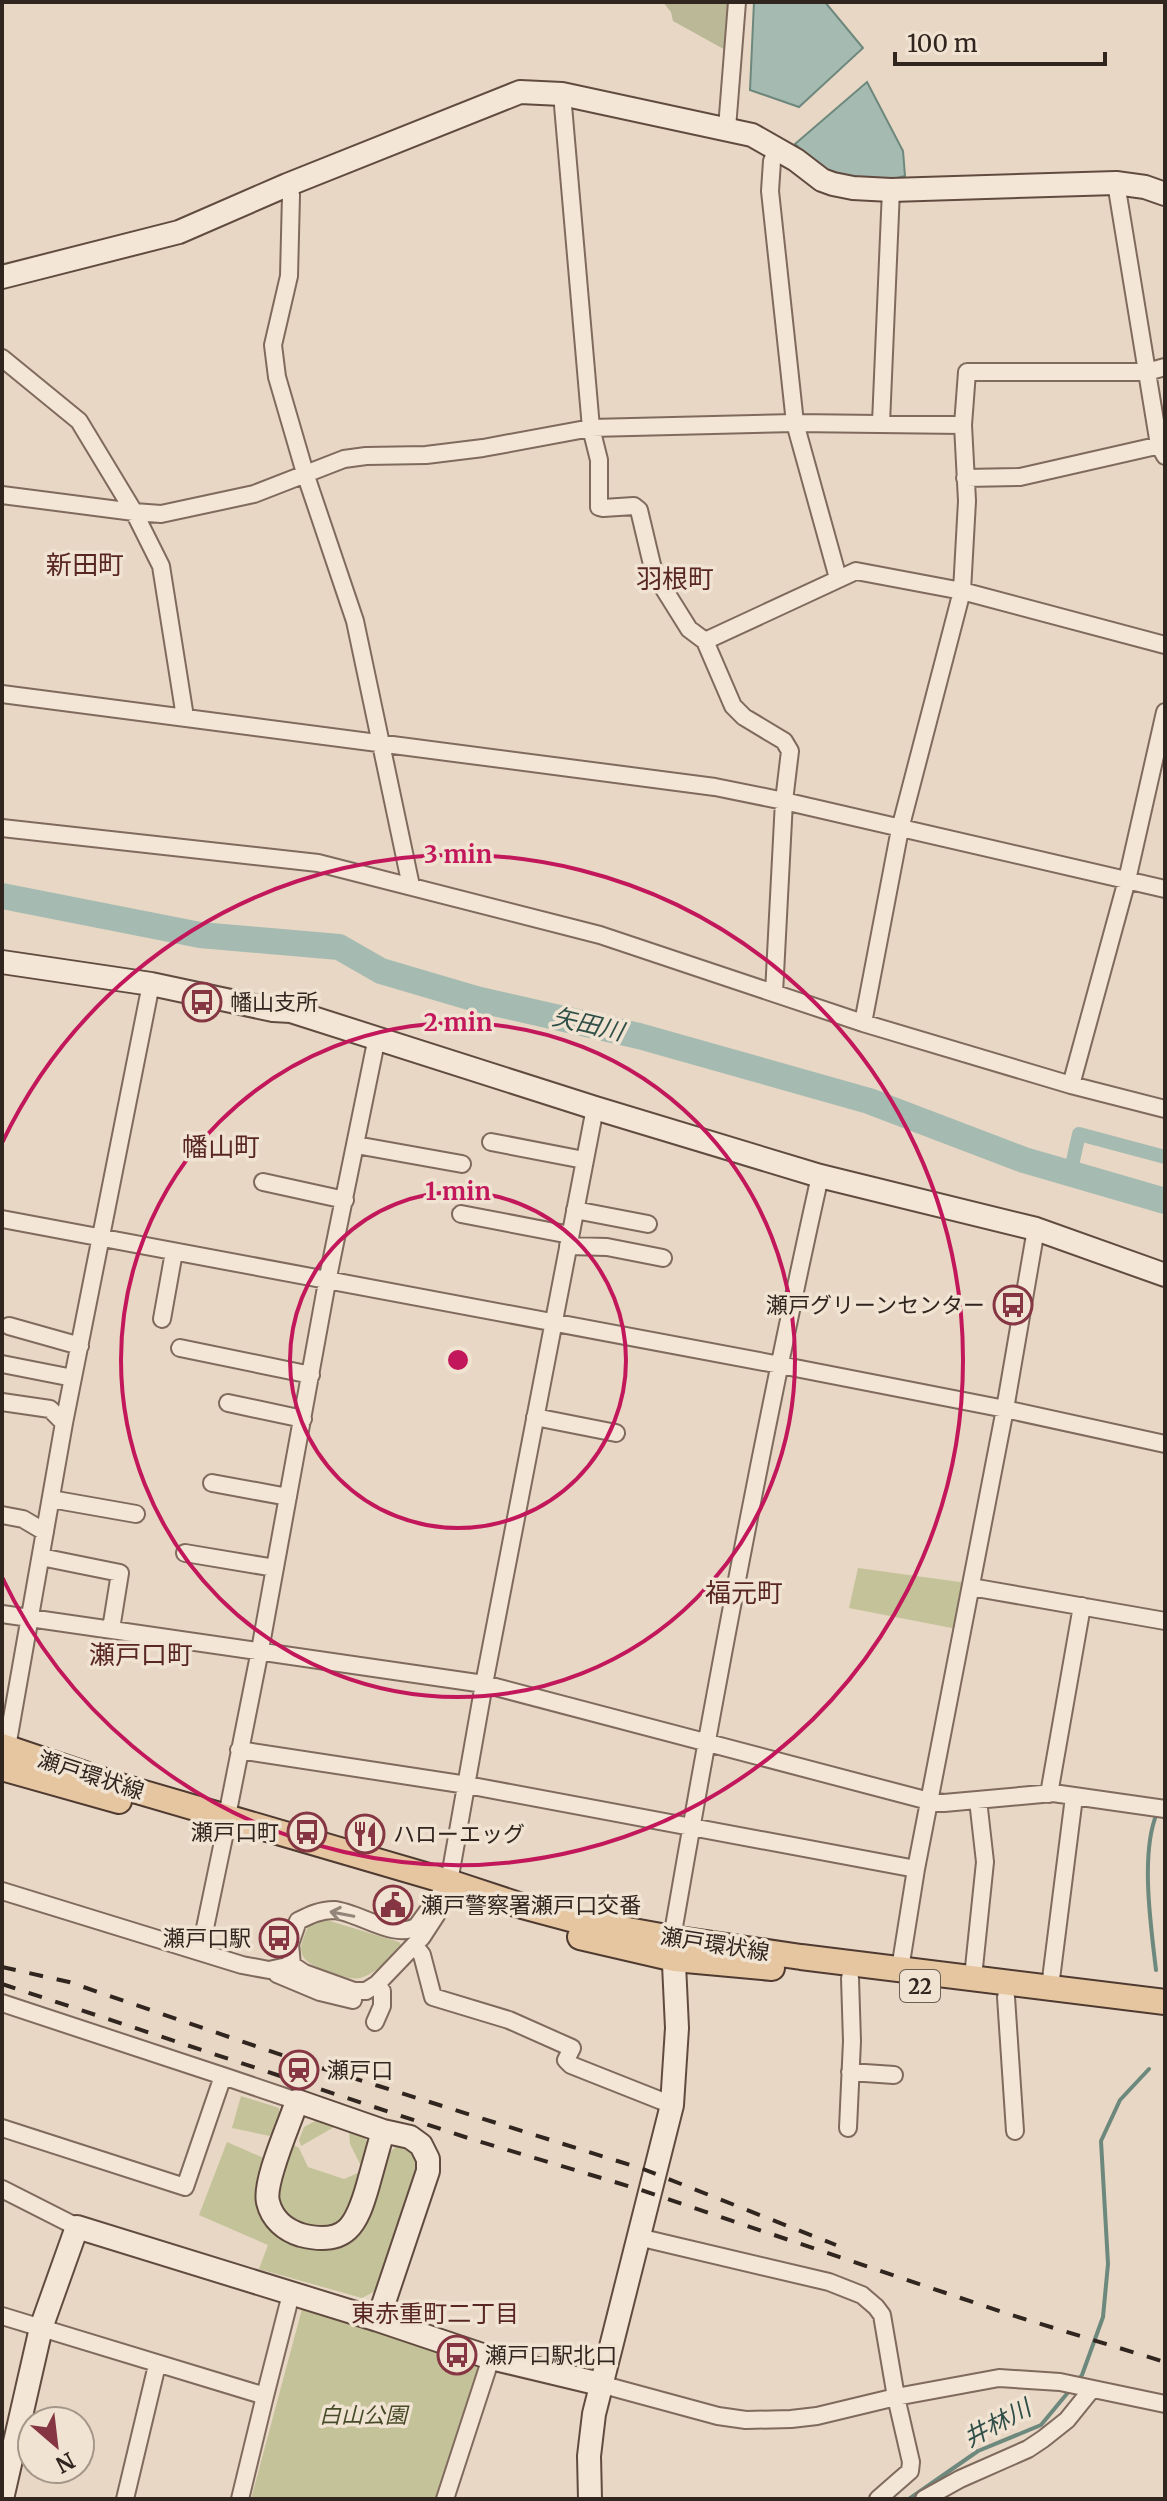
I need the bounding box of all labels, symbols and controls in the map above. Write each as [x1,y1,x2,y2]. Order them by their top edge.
scale bar [895,16,1105,66]
text: 100 m [907,28,978,59]
district label: 新田町 [46,548,124,581]
district label: 羽根町 [636,562,714,595]
text: 3 min [424,839,492,870]
bus stop icon: 幡山支所 [181,981,223,1023]
place label: 幡山支所 [230,988,318,1016]
water label: 矢田川 [549,1001,629,1048]
text: 2 min [424,1007,492,1038]
district label: 幡山町 [182,1130,260,1163]
text: 1 min [425,1176,491,1207]
bus stop icon: 瀬戸グリーンセンター [992,1284,1034,1326]
place label: 瀬戸グリーンセンター [766,1291,985,1319]
centre of rings [444,1346,472,1374]
district label: 福元町 [705,1576,783,1609]
district label: 瀬戸口町 [89,1638,193,1671]
street label: 瀬戸環状線 [34,1745,148,1805]
bus stop icon: 瀬戸口町 [286,1811,328,1853]
restaurant icon: ハローエッグ [344,1813,386,1855]
place label: 瀬戸口町 [191,1818,279,1846]
place label: ハローエッグ [393,1820,525,1848]
public building icon: 瀬戸警察署瀬戸口交番 [372,1884,414,1926]
place label: 瀬戸警察署瀬戸口交番 [421,1891,641,1919]
one-way arrow [329,1905,355,1920]
bus stop icon: 瀬戸口駅 [258,1917,300,1959]
street label: 瀬戸環状線 [658,1922,772,1966]
place label: 瀬戸口駅 [163,1924,251,1952]
road number: 22 [900,1970,940,2002]
station icon: 瀬戸口 [278,2049,320,2091]
place label: 瀬戸口 [327,2056,393,2084]
district label: 東赤重町二丁目 [351,2298,519,2329]
bus stop icon: 瀬戸口駅北口 [436,2334,478,2376]
place label: 瀬戸口駅北口 [485,2341,617,2369]
water label: 井林川 [958,2391,1039,2454]
park label: 白山公園 [319,2401,410,2429]
north arrow [16,2405,96,2485]
text: N [51,2446,80,2479]

